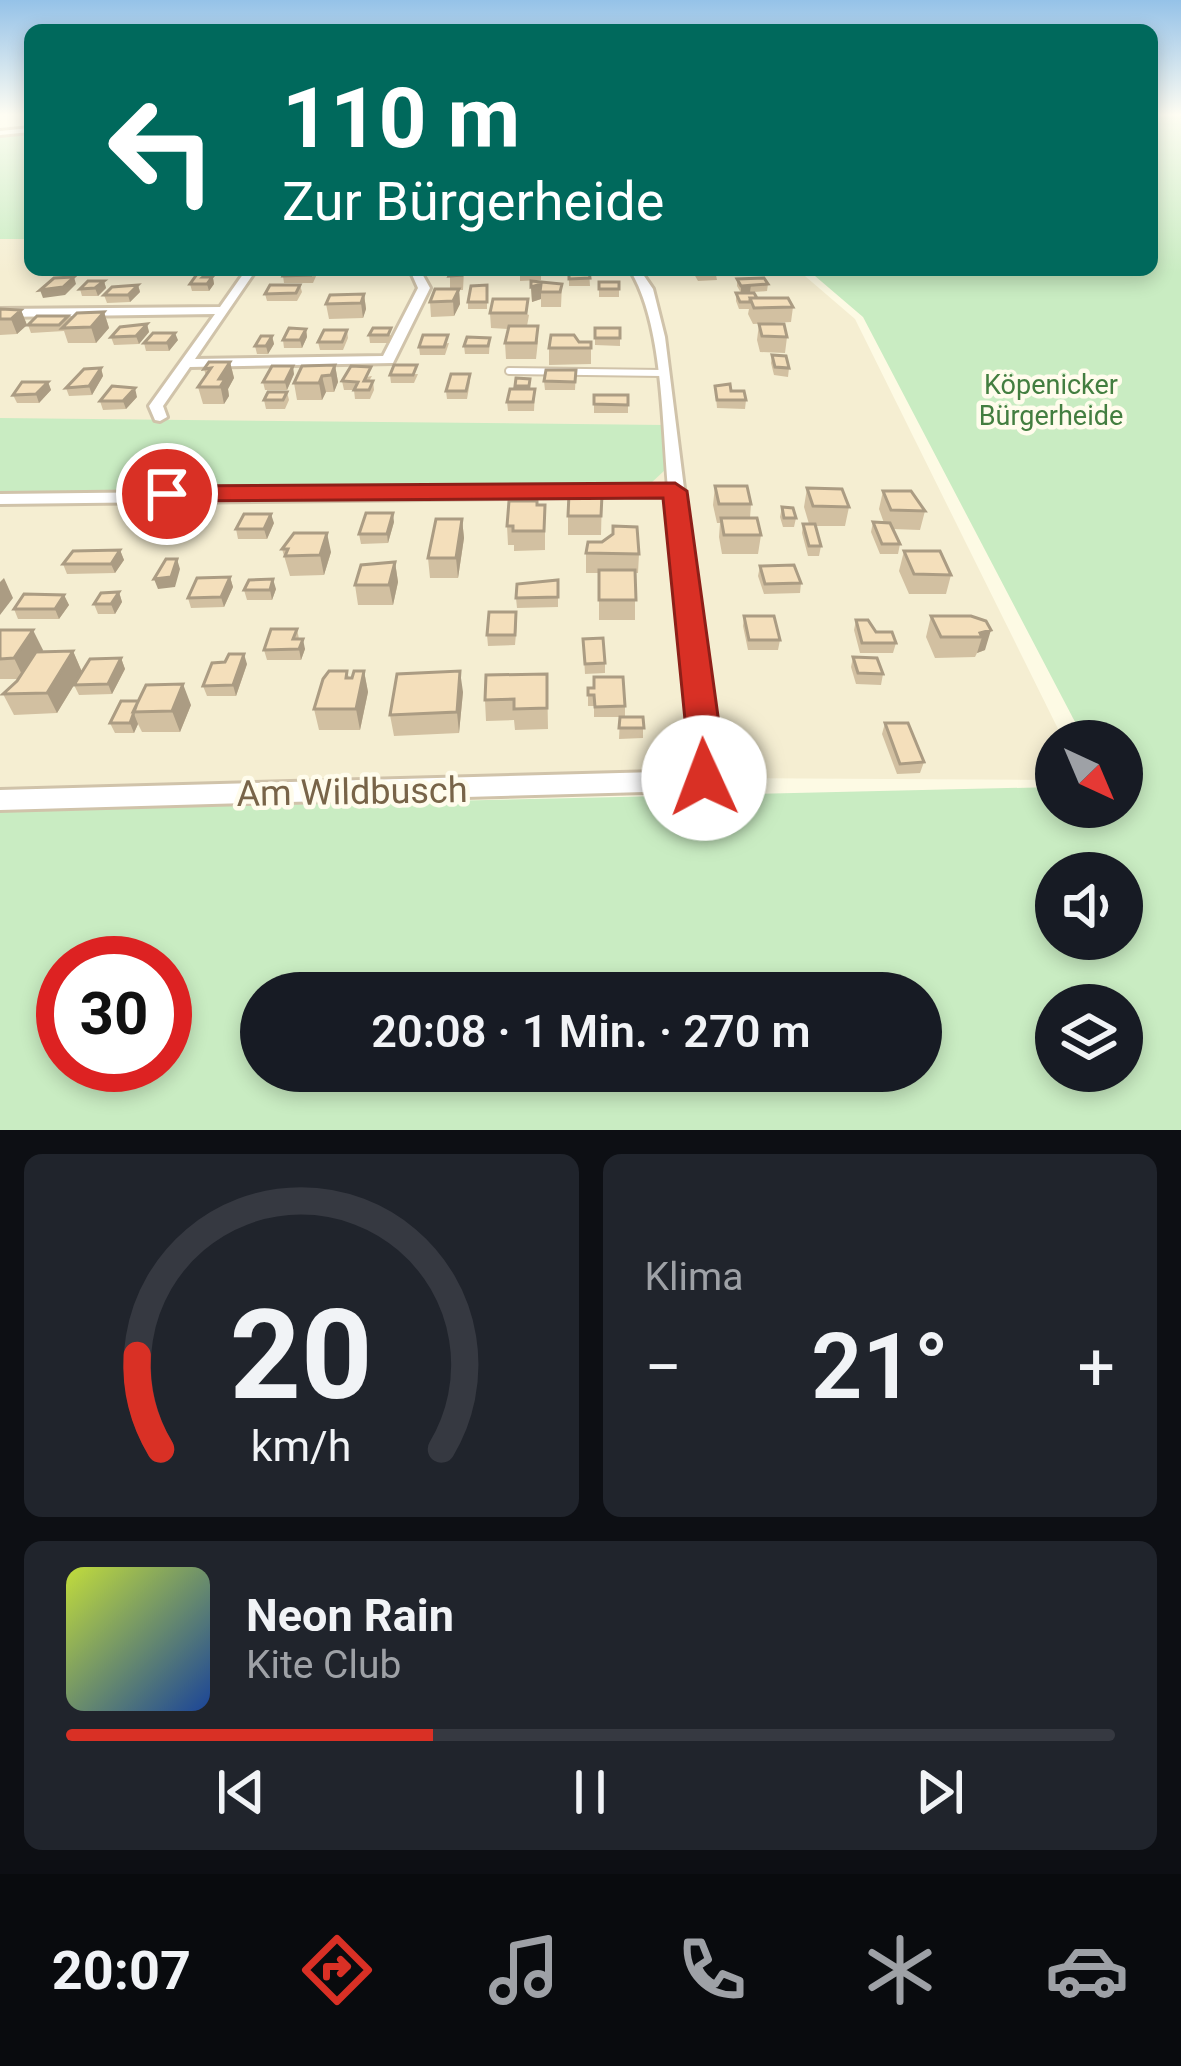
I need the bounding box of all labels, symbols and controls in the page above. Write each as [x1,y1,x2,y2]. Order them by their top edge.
text: 110 m [282,69,520,168]
icon: left [84,72,240,228]
text: Zur Bürgerheide [282,170,664,233]
park label: Köpenicker Bürgerheide [979,369,1123,432]
pin [116,443,218,545]
icon: arrive [134,461,200,527]
position arrow [641,715,767,841]
north arrow [1035,720,1143,828]
map controls [1035,720,1143,1092]
street label: Am Wildbusch [236,769,468,815]
button: sound [1035,852,1143,960]
speed limit sign: 30 [36,936,192,1092]
button: layers [1035,984,1143,1092]
text: 20:08 · 1 Min. · 270 m [371,1005,811,1058]
text: Klima [645,1254,743,1300]
text: 20 [230,1282,373,1428]
text: 21° [811,1315,949,1420]
text: − [645,1329,682,1406]
text: + [1078,1329,1115,1406]
text: km/h [251,1420,352,1470]
text: Neon Rain [246,1589,454,1642]
text: Kite Club [246,1642,401,1688]
icon: previous [208,1759,274,1825]
icon: pause [557,1759,623,1825]
icon: next [907,1759,973,1825]
icon: directions [295,1928,379,2012]
icon: music [482,1928,566,2012]
icon: phone [670,1928,754,2012]
icon: climate [858,1928,942,2012]
icon: car [1045,1928,1129,2012]
text: 20:07 [52,1939,191,2002]

